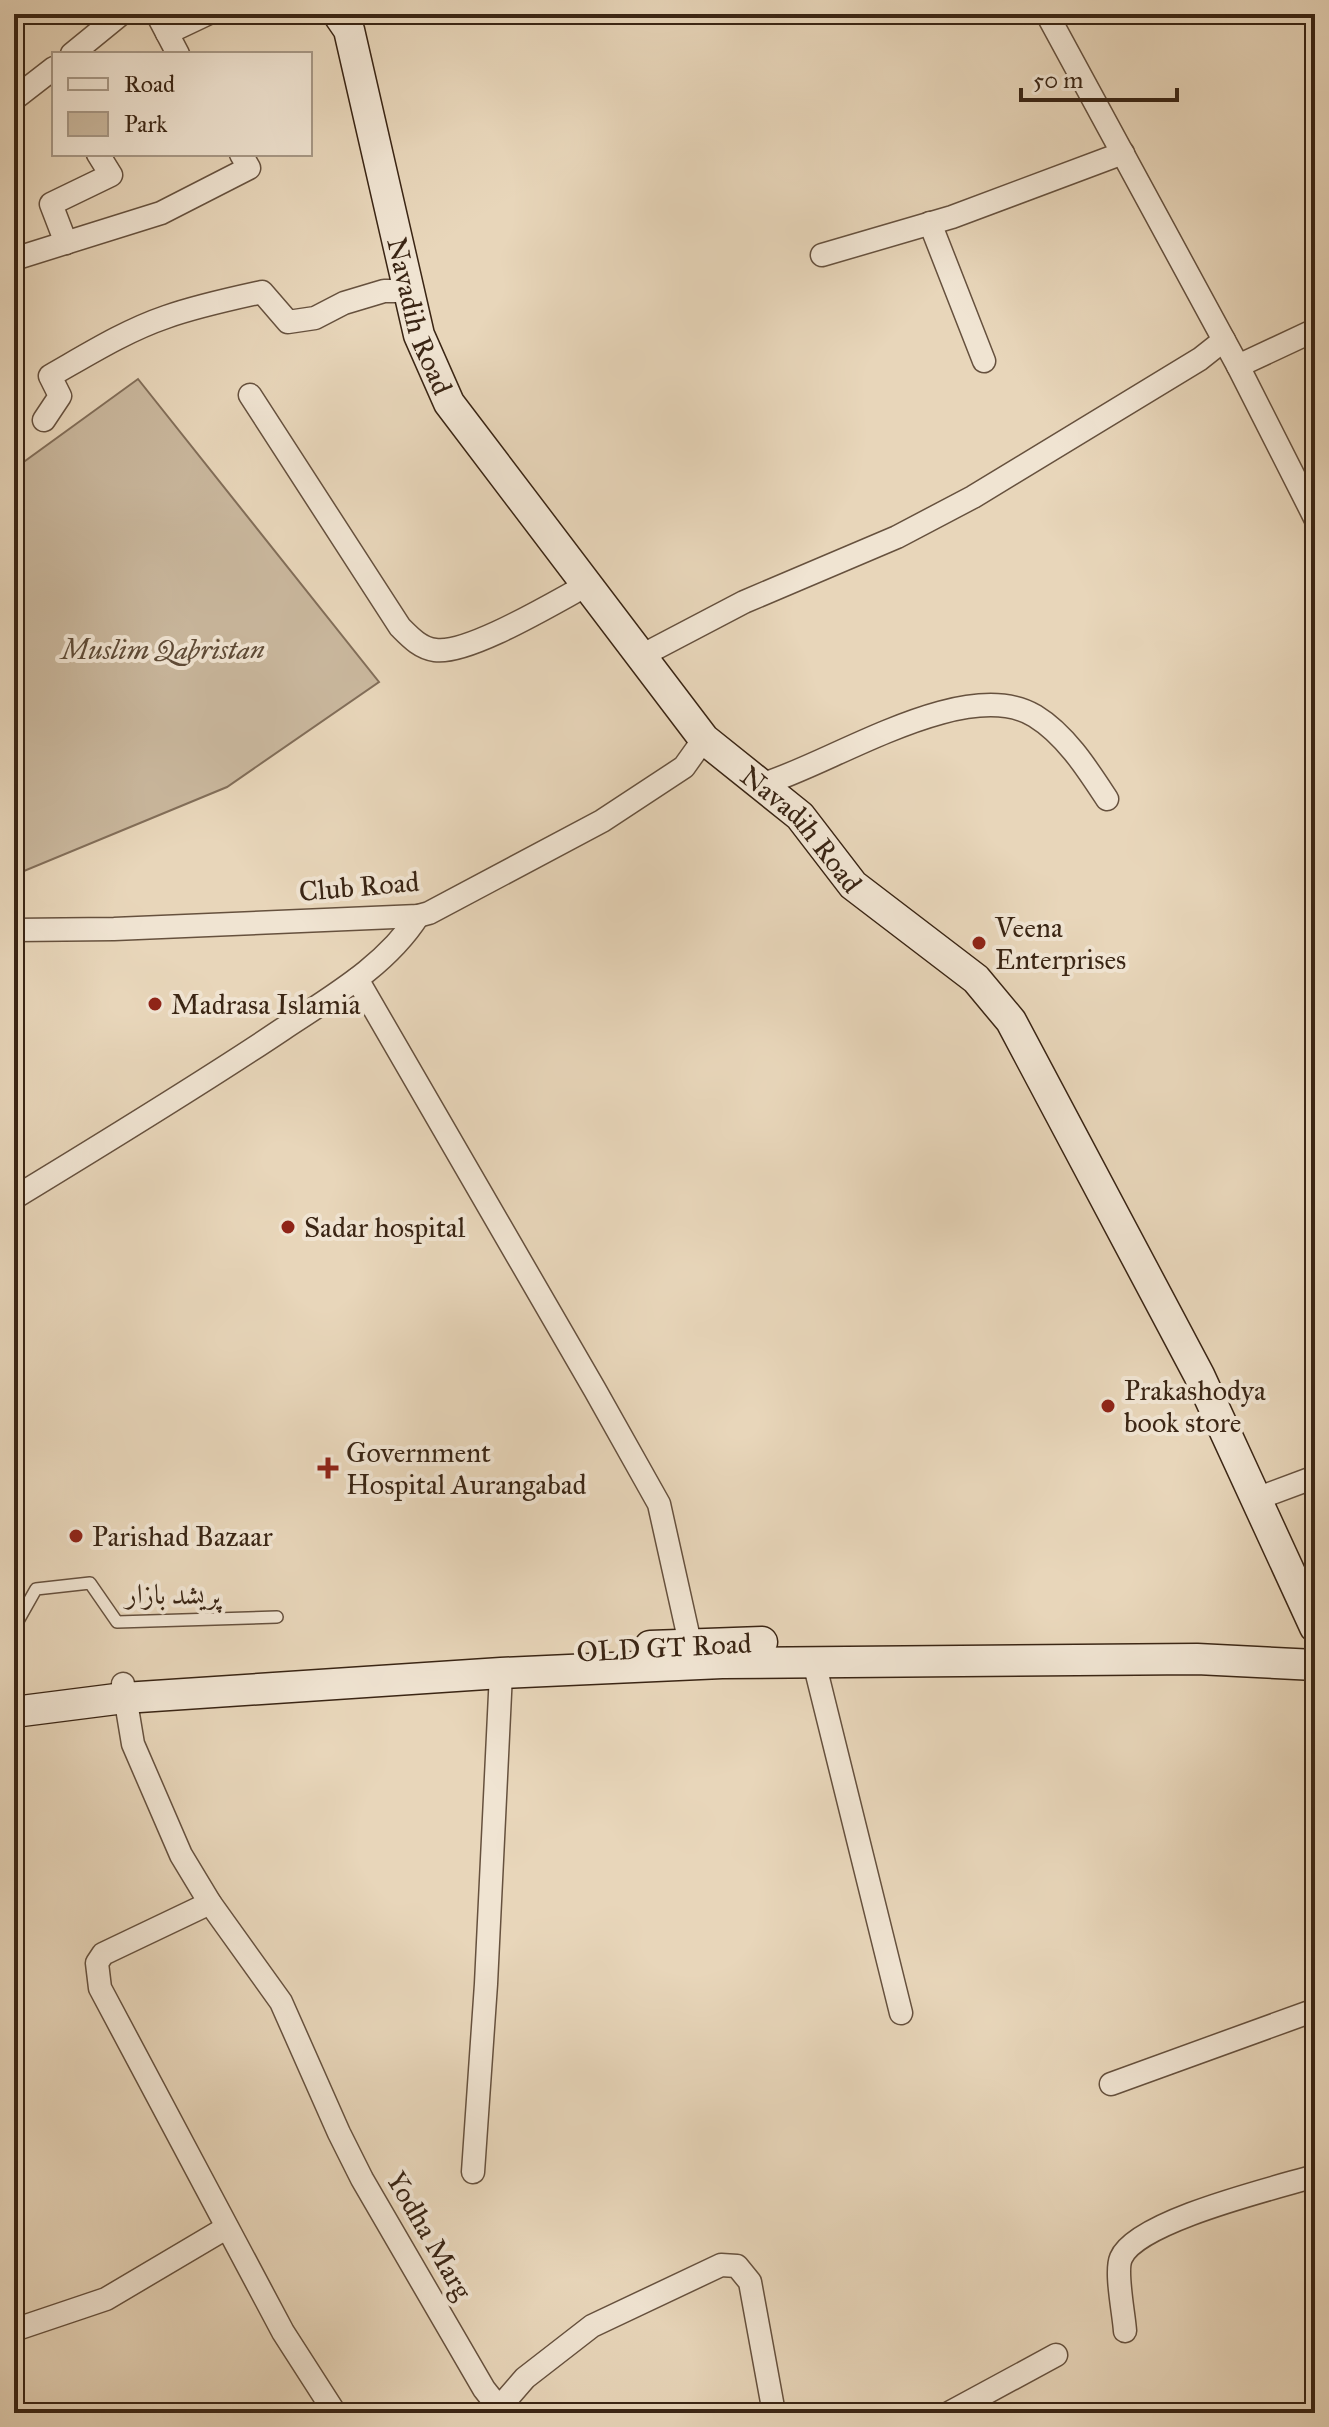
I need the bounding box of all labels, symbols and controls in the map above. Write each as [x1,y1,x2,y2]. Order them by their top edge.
legend [52,52,312,156]
scale bar [1021,52,1177,102]
text: 50 m [1033,65,1083,95]
text: Road [124,69,175,99]
text: Park [124,109,168,139]
street label: Navadih Road [379,234,460,400]
park label: Muslim Qabristan [58,632,265,667]
street label: Navadih Road [733,758,869,900]
street label: Club Road [297,864,421,909]
place label: Veena Enterprises [994,910,1126,977]
marker: Veena Enterprises [970,934,988,952]
place label: Madrasa Islamia [171,987,361,1022]
marker: Madrasa Islamia [146,995,164,1013]
place label: Sadar hospital [304,1210,466,1245]
marker: Sadar hospital [279,1218,297,1236]
place label: Prakashodya book store [1124,1373,1266,1440]
marker: Prakashodya book store [1099,1397,1117,1415]
place label: Government Hospital Aurangabad [346,1435,587,1502]
marker: Government Hospital Aurangabad [317,1457,339,1479]
place label: Parishad Bazaar [92,1519,273,1554]
marker: Parishad Bazaar [67,1527,85,1545]
street label: پریشد بازار [122,1576,224,1614]
street label: OLD GT Road [576,1625,752,1670]
street label: Yodha Marg [379,2165,481,2306]

